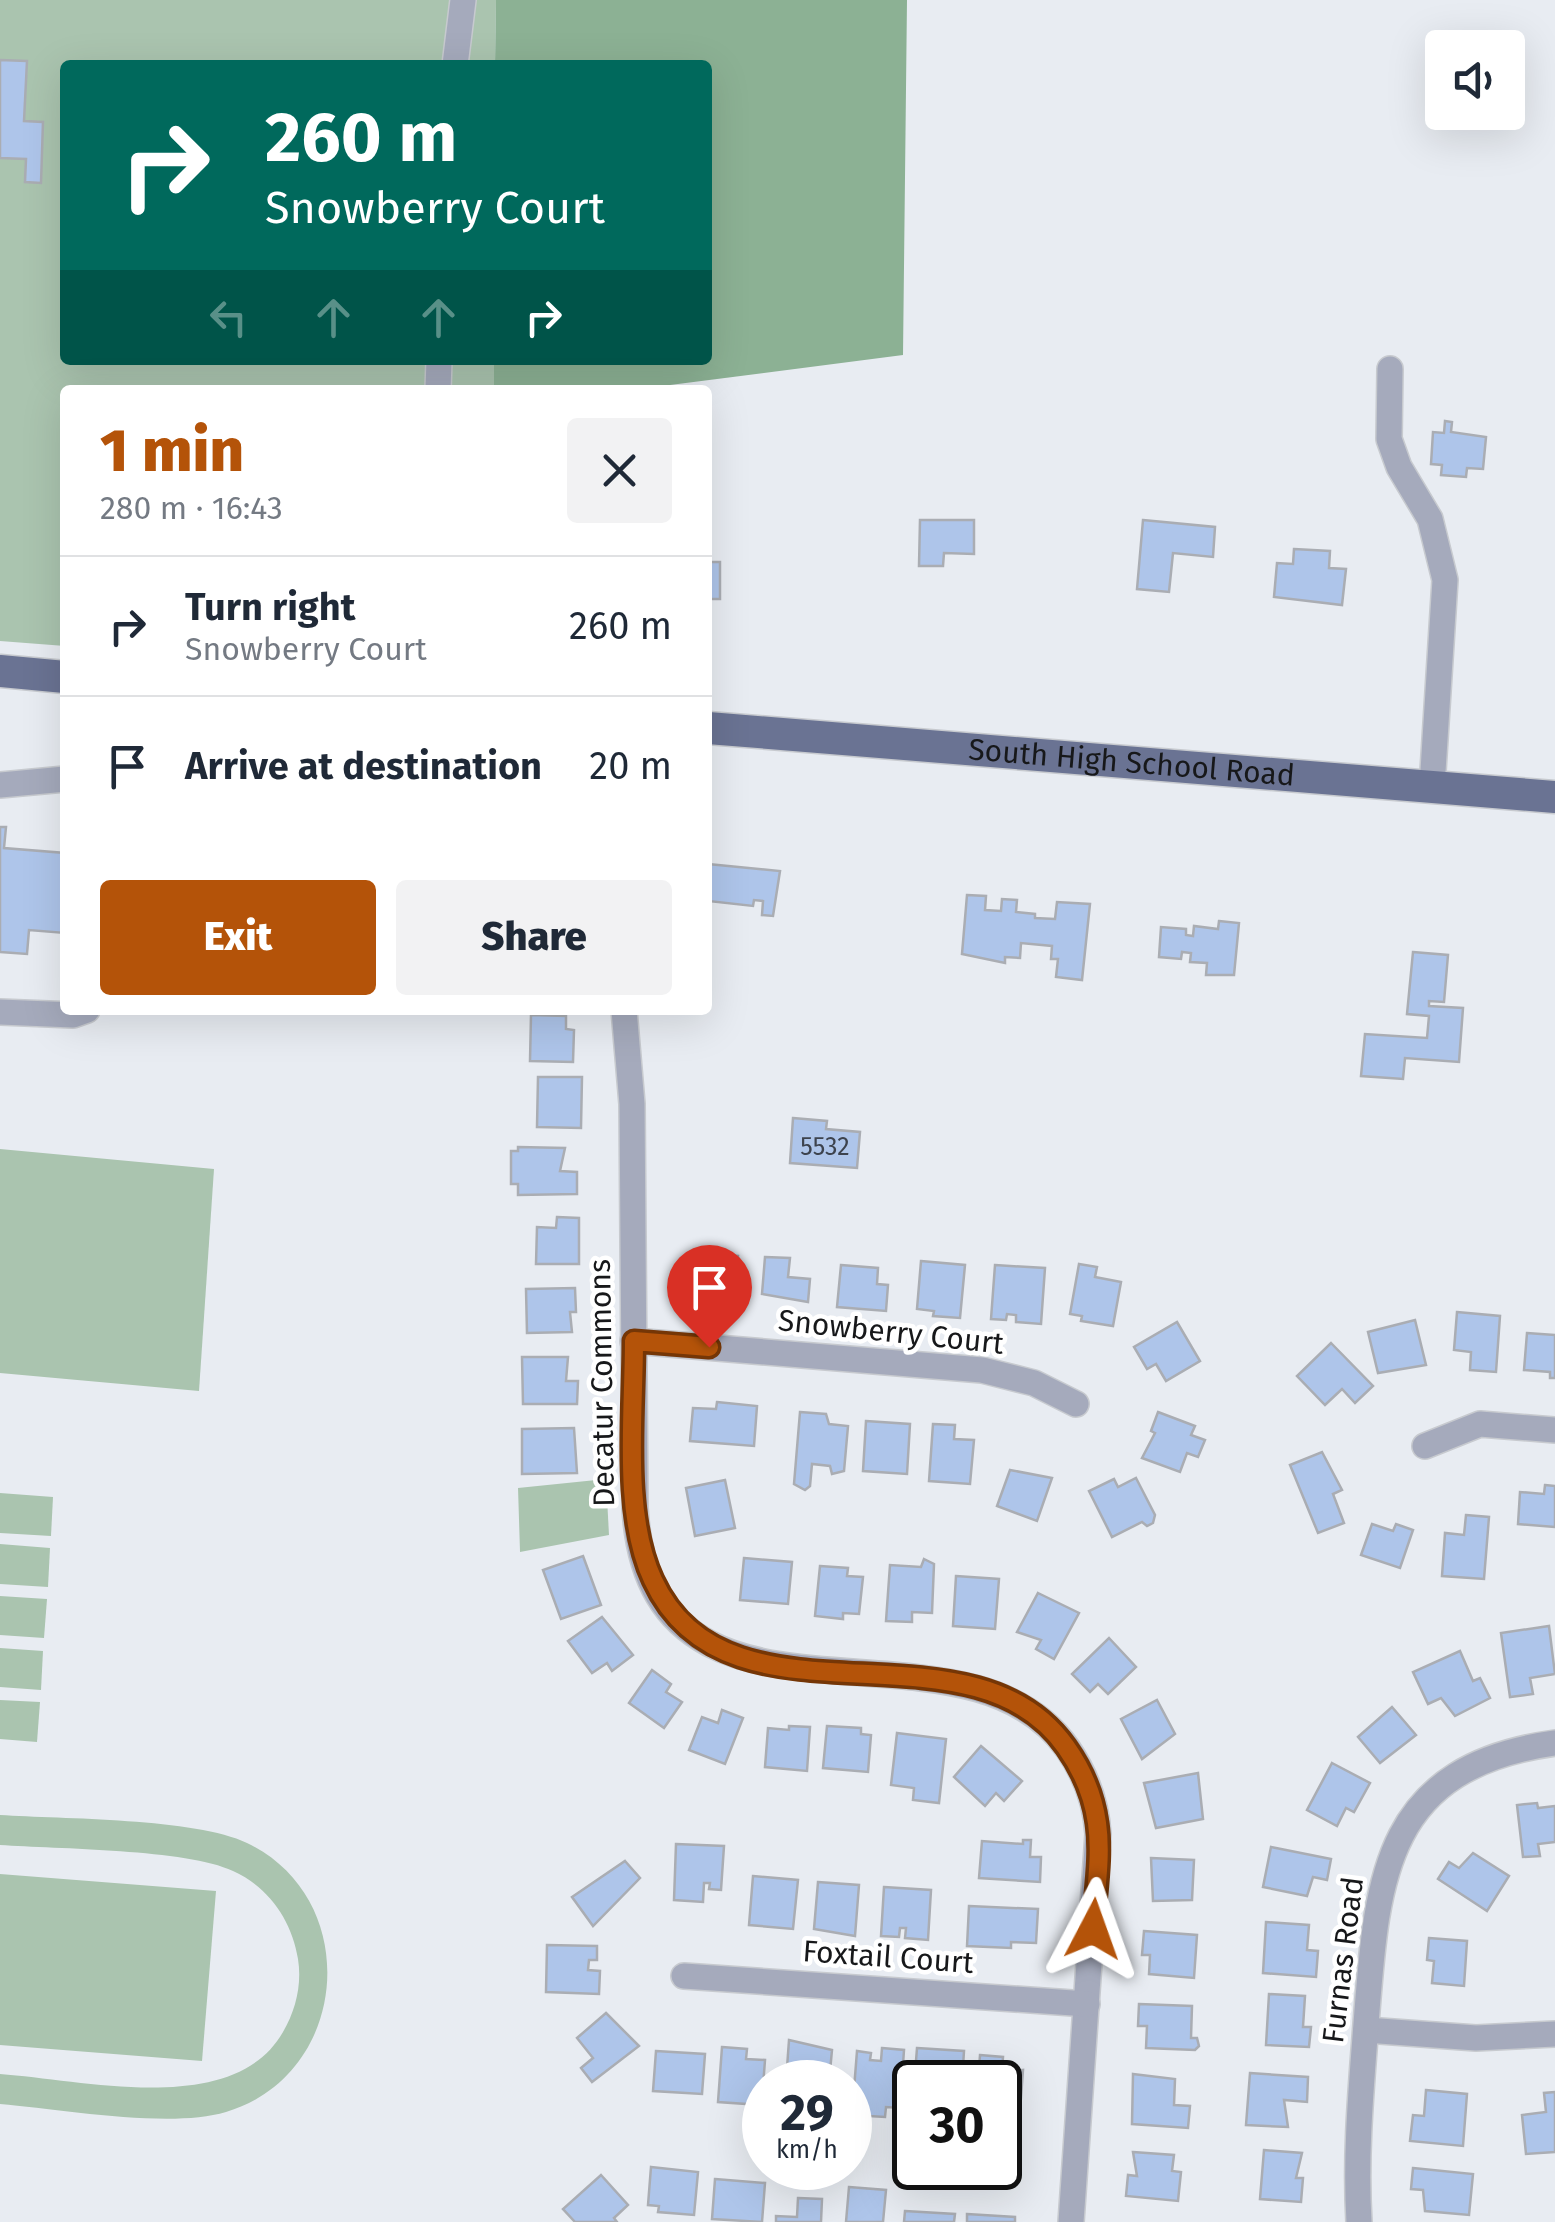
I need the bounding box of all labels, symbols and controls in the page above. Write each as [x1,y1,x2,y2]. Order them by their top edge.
map controls [1425,30,1525,130]
button: sound [1425,30,1525,130]
text: 260 m [265,96,457,180]
icon: right [100,100,230,230]
text: Snowberry Court [265,181,605,235]
icon: left [201,290,256,345]
icon: ahead [306,290,361,345]
icon: ahead [411,290,466,345]
icon: right [516,290,571,345]
text: 1 min [100,415,244,487]
button: close [567,418,672,523]
text: 280 m · 16:43 [100,489,283,527]
text: Turn right [185,584,355,630]
icon: right [100,599,155,654]
text: 260 m [569,603,672,649]
text: Snowberry Court [185,630,427,668]
street label: South High School Road [967,731,1296,794]
icon: arrive [100,739,155,794]
text: Arrive at destination [185,743,542,789]
text: 20 m [589,743,672,789]
button: Exit [100,880,376,995]
button: Share [396,880,672,995]
house number: 5532 [800,1132,850,1162]
pin [667,1245,752,1348]
street label: Decatur Commons [582,1259,622,1507]
icon: arrive [682,1260,737,1315]
street label: Snowberry Court [776,1302,1006,1362]
street label: Furnas Road [1315,1875,1371,2045]
position arrow [1041,1877,1145,1981]
street label: Foxtail Court [801,1933,975,1981]
speed limit sign: 30 [892,2060,1022,2190]
text: 29 [780,2083,834,2143]
text: km/h [776,2135,838,2165]

